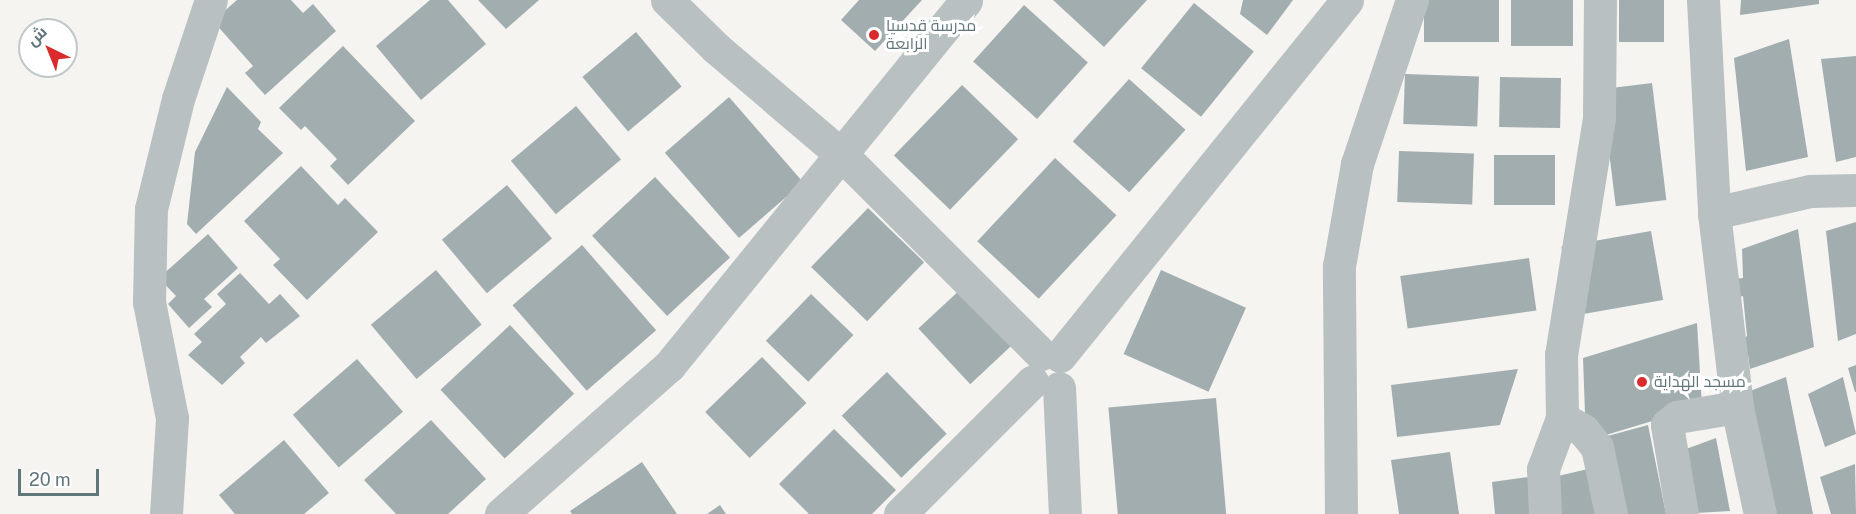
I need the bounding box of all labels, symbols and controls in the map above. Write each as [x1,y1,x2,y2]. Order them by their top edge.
place label: مدرسة قدسيا الرابعة [886,16,976,54]
north arrow [18,18,78,78]
text: ش [23,22,51,50]
marker: مدرسة قدسيا الرابعة [867,28,881,42]
place label: مسجد الهداية [1654,372,1746,392]
marker: مسجد الهداية [1635,375,1649,389]
scale bar [21,457,102,495]
text: 20 m [29,469,71,490]

